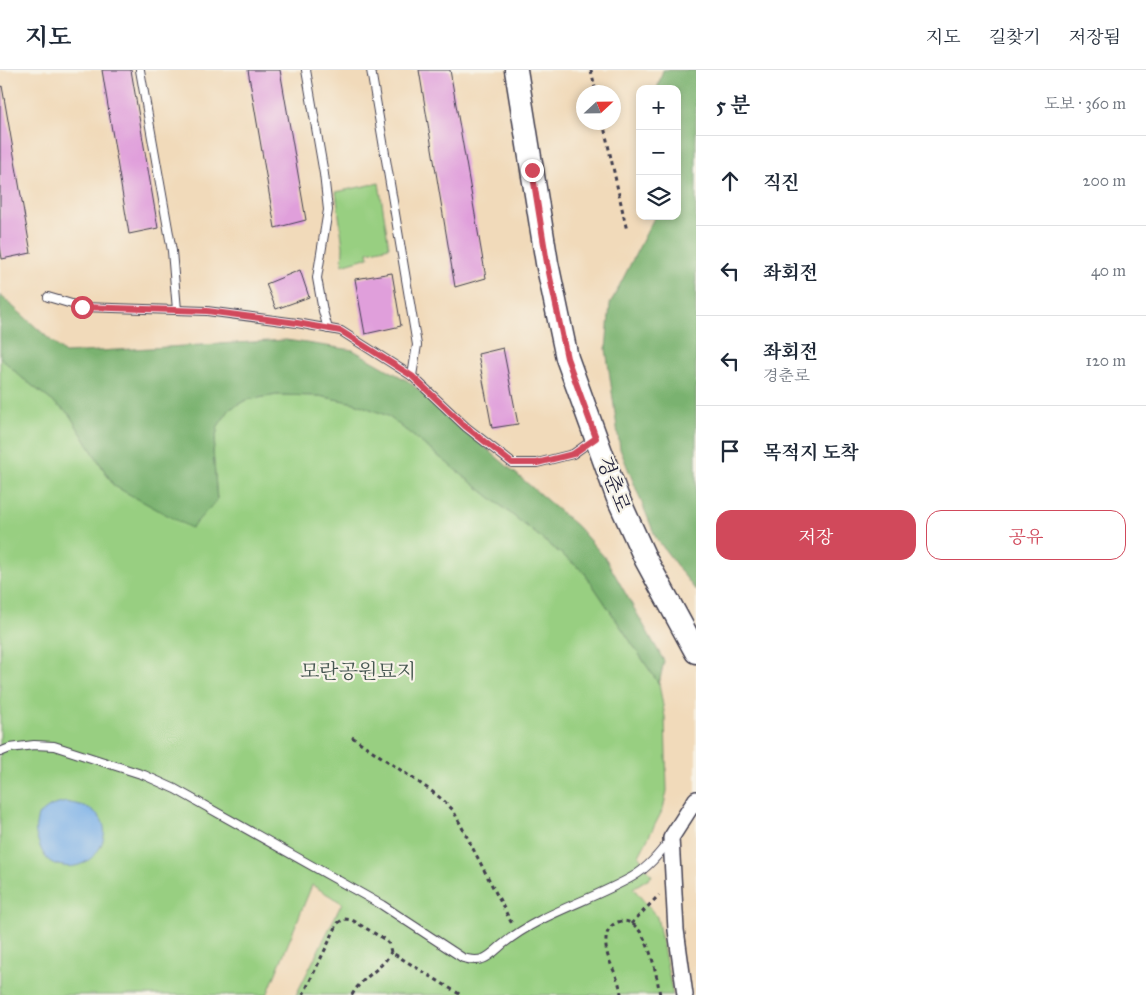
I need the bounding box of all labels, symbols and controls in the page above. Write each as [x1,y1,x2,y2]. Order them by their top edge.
text: 지도 [25,22,71,52]
text: 지도 [926,26,961,48]
text: 길찾기 [989,26,1041,48]
text: 저장됨 [1069,26,1121,48]
north arrow [576,85,621,130]
map controls [636,85,681,220]
button: + [636,85,681,130]
text: 5 분 [716,92,751,118]
text: 도보 · 360 m [1044,94,1126,113]
button: − [636,130,681,175]
route end [521,159,544,182]
icon: ahead [716,167,744,195]
text: 직진 [763,171,800,194]
text: 200 m [1083,171,1126,190]
button: layers [636,175,681,220]
icon: left [716,257,744,285]
text: 좌회전 [763,261,818,284]
text: 40 m [1091,261,1126,280]
route start [71,296,94,319]
text: 좌회전 [763,340,818,363]
icon: left [716,347,744,375]
text: 120 m [1086,351,1126,370]
text: 경춘로 [763,366,809,385]
icon: arrive [716,437,744,465]
text: 목적지 도착 [763,441,859,464]
street label: 경춘로 [592,453,636,515]
button: 저장 [716,510,916,560]
button: 공유 [926,510,1126,560]
park label: 모란공원묘지 [300,659,416,683]

